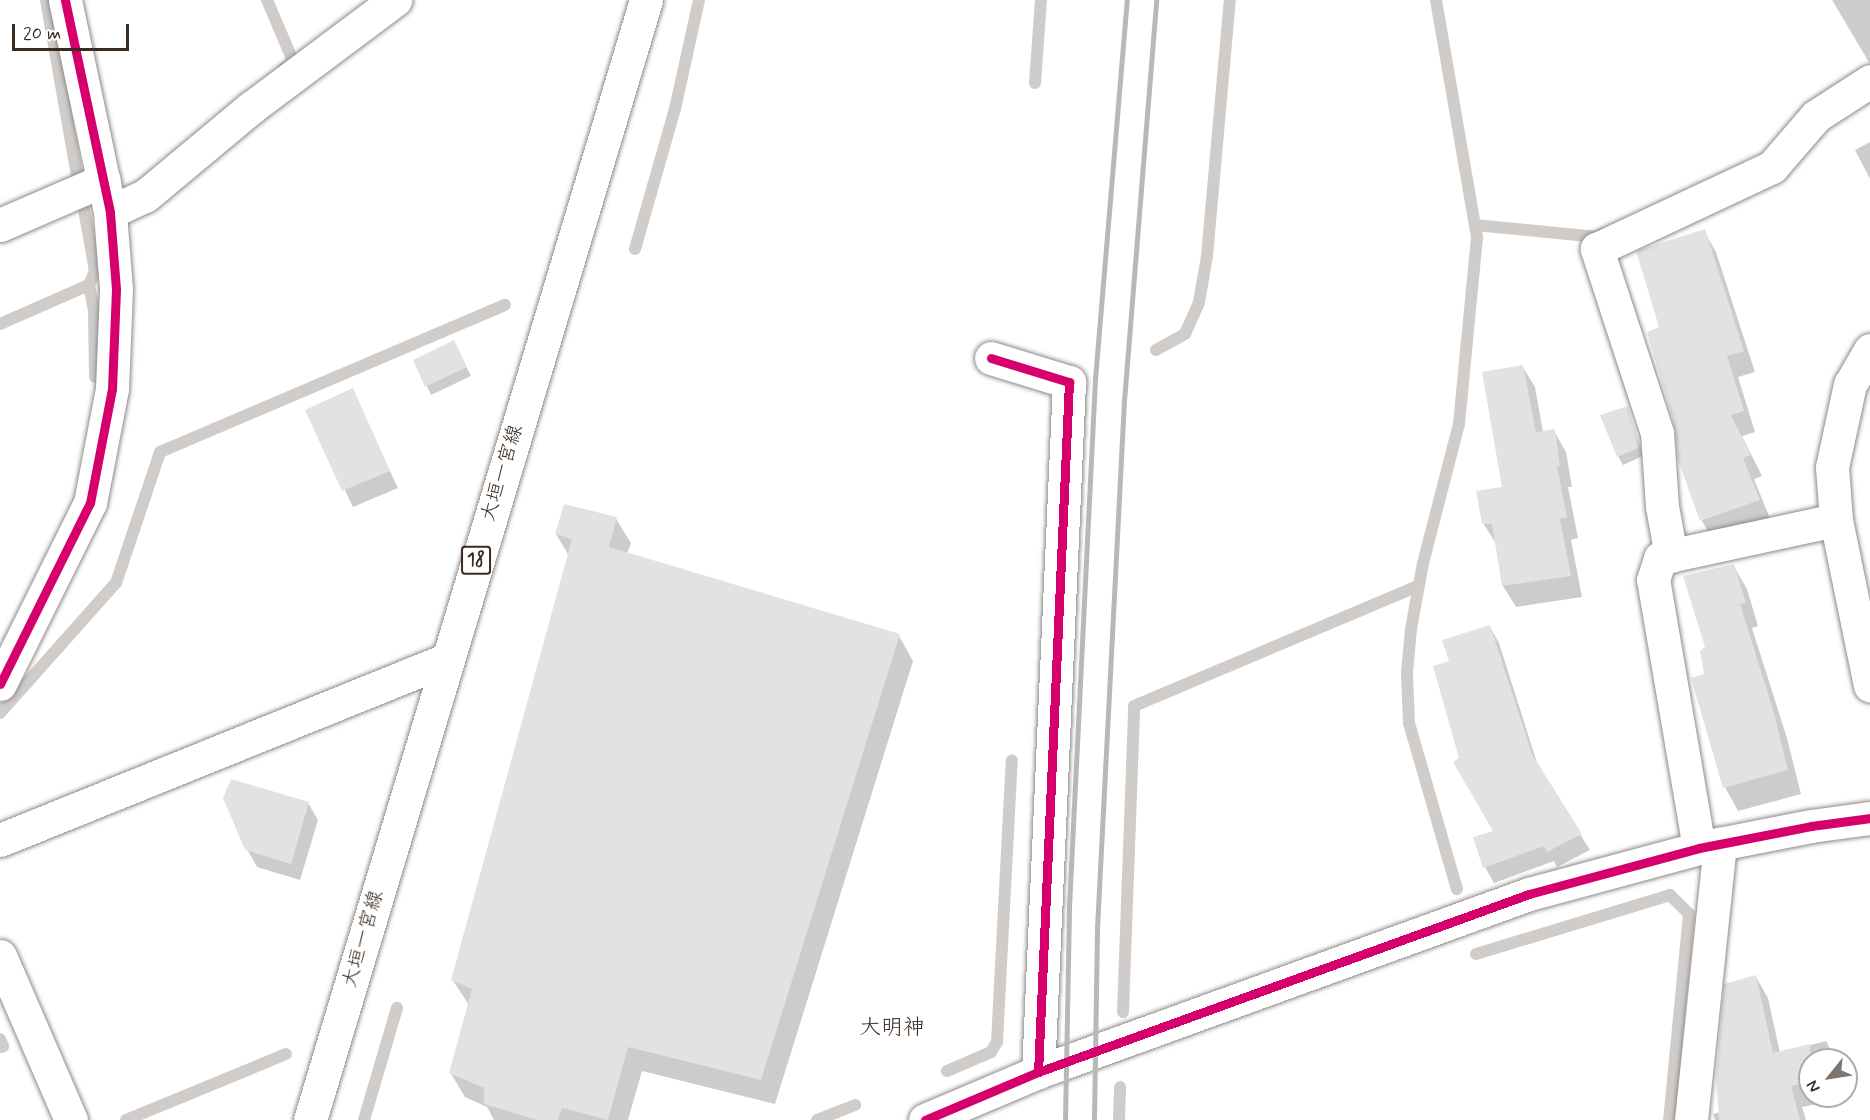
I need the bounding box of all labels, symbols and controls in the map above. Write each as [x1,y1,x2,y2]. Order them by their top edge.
scale bar [15,12,132,50]
text: 20 m [23,22,61,46]
street label: 大垣一宮線 [476,422,528,524]
road number: 18 [461,545,491,575]
street label: 大垣一宮線 [338,888,388,990]
district label: 大明神 [859,1016,925,1042]
north arrow [1798,1048,1858,1108]
text: N [1802,1076,1825,1096]

